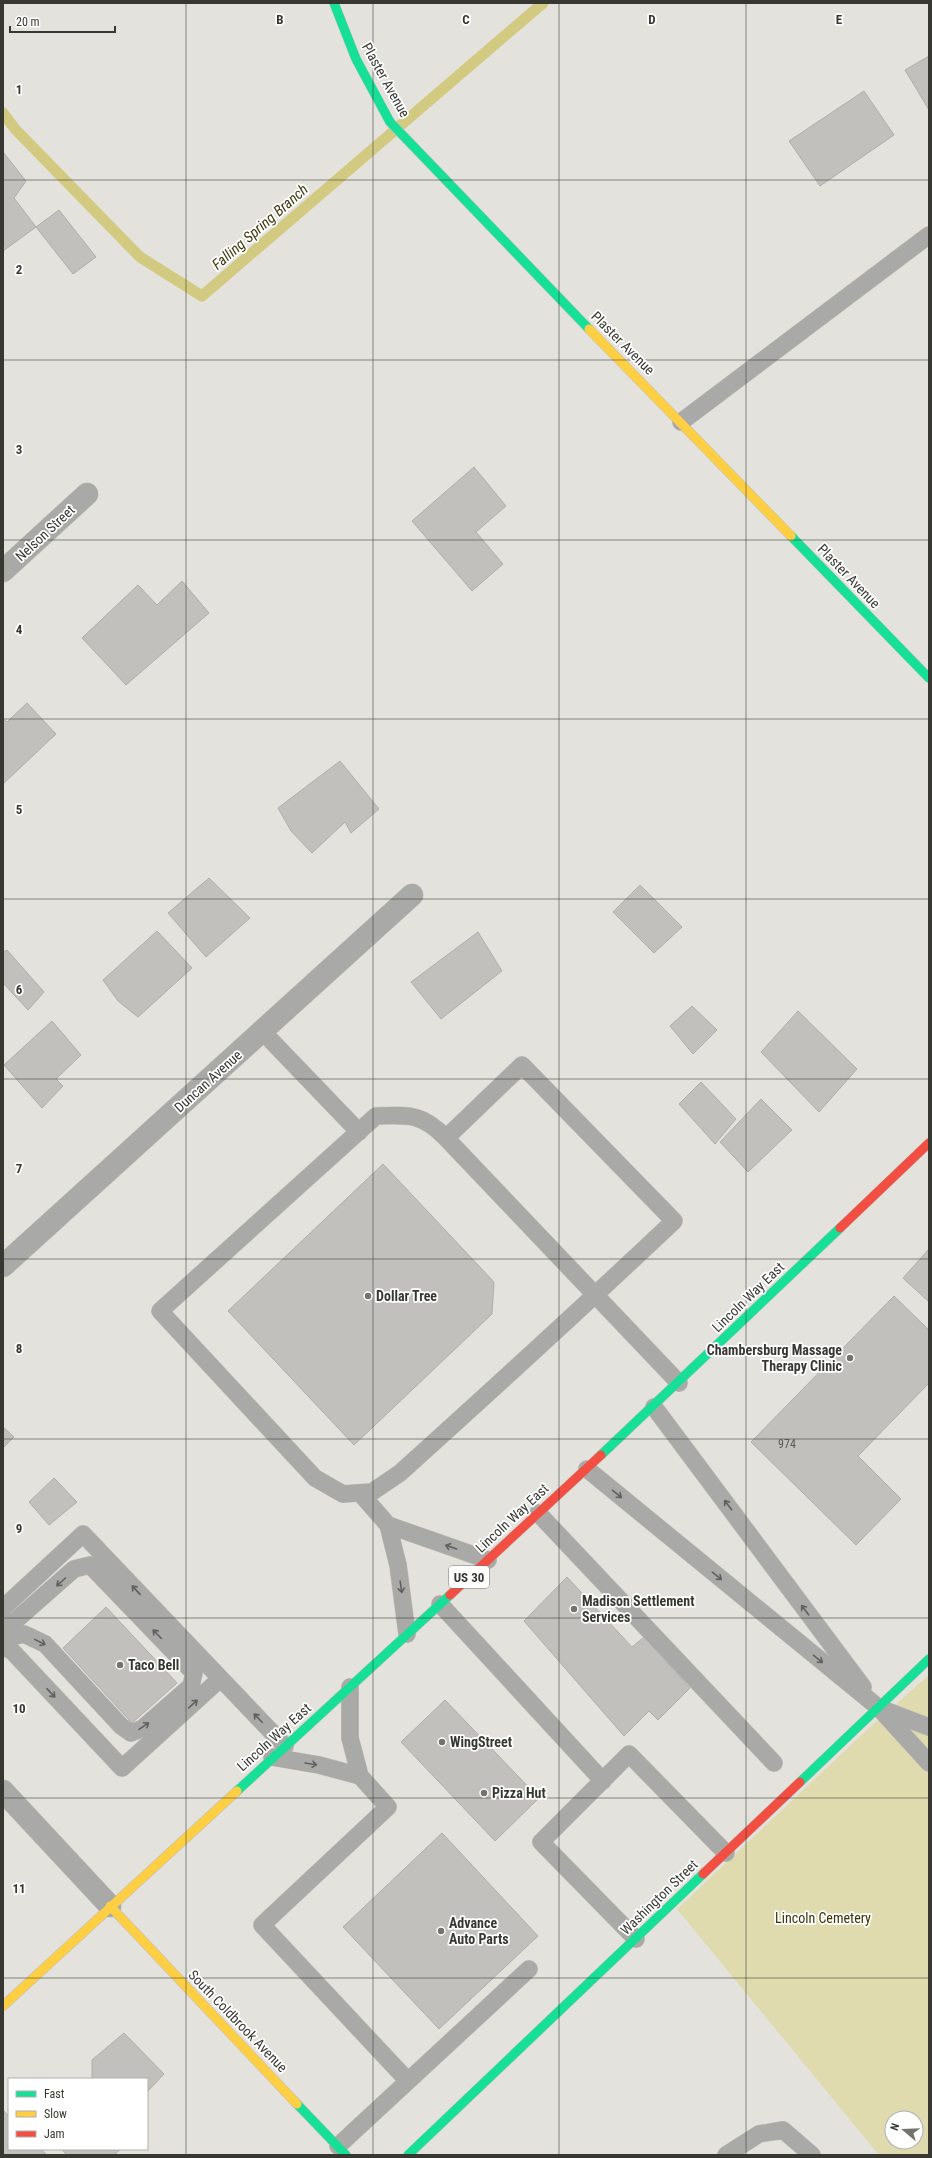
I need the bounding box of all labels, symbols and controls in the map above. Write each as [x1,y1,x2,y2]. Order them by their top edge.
scale bar [10,8,115,34]
text: B [276,12,284,27]
text: C [462,12,470,27]
text: D [648,12,656,27]
text: E [836,12,843,27]
text: 20 m [16,15,40,29]
street label: Plaster Avenue [359,40,413,120]
text: 1 [16,82,22,97]
water label: Falling Spring Branch [208,180,312,274]
text: 2 [16,262,23,277]
street label: Plaster Avenue [588,308,658,378]
text: 3 [16,442,22,457]
street label: Nelson Street [12,502,78,564]
street label: Plaster Avenue [815,541,884,612]
text: 4 [16,622,23,637]
text: 5 [16,802,23,817]
text: 6 [16,982,23,997]
street label: Duncan Avenue [171,1046,245,1115]
text: 7 [16,1161,23,1176]
street label: Lincoln Way East [709,1259,787,1335]
place label: Dollar Tree [376,1288,437,1304]
marker: Dollar Tree [363,1291,373,1301]
text: 8 [16,1341,22,1356]
place label: Chambersburg Massage Therapy Clinic [707,1342,843,1374]
marker: Chambersburg Massage Therapy Clinic [845,1353,855,1363]
house number: 974 [778,1437,796,1451]
street label: Lincoln Way East [472,1480,552,1556]
one-way arrow [611,1490,622,1498]
one-way arrow [723,1500,732,1511]
text: 9 [16,1521,22,1536]
one-way arrow [445,1543,458,1550]
road number: US 30 [449,1566,489,1588]
one-way arrow [712,1572,723,1581]
one-way arrow [56,1577,66,1586]
one-way arrow [397,1580,405,1593]
one-way arrow [131,1585,141,1595]
place label: Madison Settlement Services [582,1593,694,1625]
marker: Madison Settlement Services [569,1604,579,1614]
one-way arrow [801,1604,809,1615]
one-way arrow [152,1629,162,1639]
one-way arrow [34,1639,46,1646]
one-way arrow [813,1654,823,1663]
place label: Taco Bell [128,1657,179,1673]
marker: Taco Bell [115,1660,125,1670]
one-way arrow [47,1688,56,1698]
one-way arrow [188,1699,199,1708]
street label: Lincoln Way East [234,1700,314,1774]
text: 10 [12,1701,26,1716]
one-way arrow [253,1713,263,1723]
one-way arrow [138,1722,149,1731]
place label: WingStreet [450,1734,512,1750]
marker: WingStreet [437,1737,447,1747]
one-way arrow [304,1760,317,1768]
place label: Pizza Hut [492,1785,546,1801]
marker: Pizza Hut [479,1788,489,1798]
street label: Washington Street [617,1856,701,1938]
text: 11 [12,1881,26,1896]
park label: Lincoln Cemetery [775,1910,871,1926]
place label: Advance Auto Parts [449,1915,509,1947]
marker: Advance Auto Parts [436,1926,446,1936]
street label: South Coldbrook Avenue [185,1967,291,2075]
legend [8,2078,148,2150]
text: Fast [44,2087,65,2101]
text: Slow [44,2107,67,2121]
north arrow [884,2110,924,2150]
text: N [888,2121,902,2132]
text: Jam [44,2127,65,2141]

